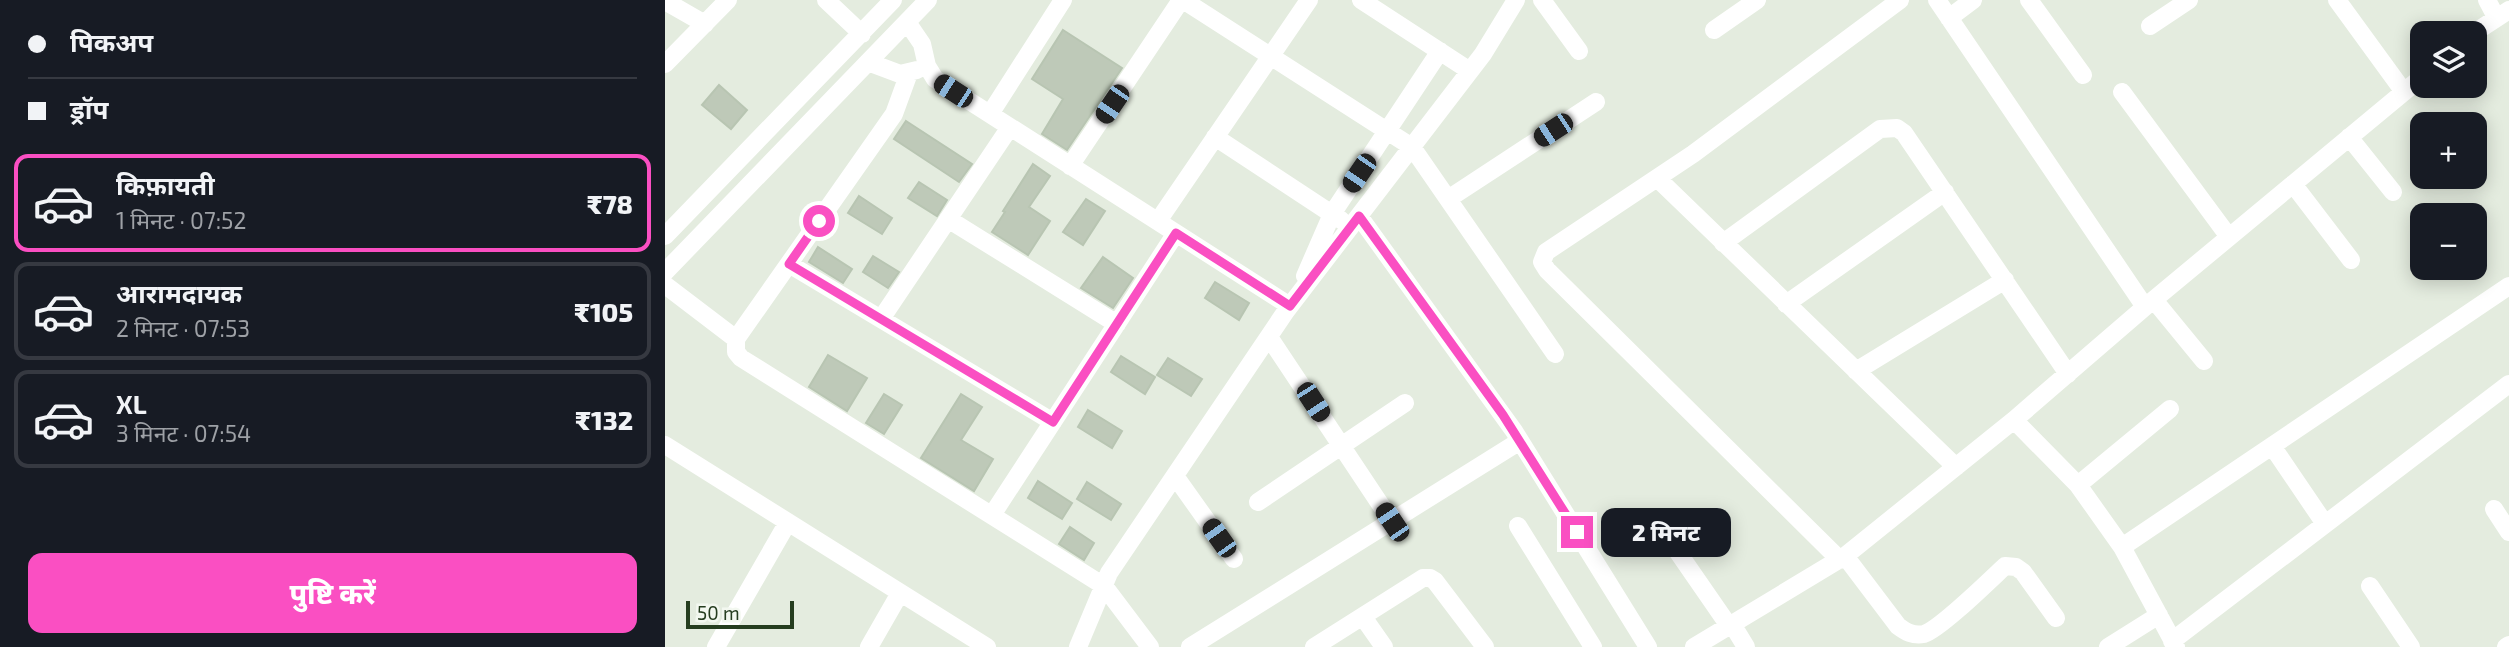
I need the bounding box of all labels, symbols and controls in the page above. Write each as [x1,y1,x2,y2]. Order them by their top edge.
map controls [2410,21,2487,280]
button: layers [2410,21,2487,98]
text: पिकअप [70,26,153,57]
car [930,71,977,111]
car [1092,81,1133,127]
text: ड्रॉप [70,93,108,124]
car [1530,110,1577,150]
button: + [2410,112,2487,189]
car [1339,150,1380,196]
text: किफ़ायती [116,169,215,200]
icon: car [32,172,95,235]
text: ₹78 [587,188,633,219]
button: − [2410,203,2487,280]
route start [803,205,835,237]
text: 1 मिनट · 07:52 [116,206,246,234]
text: आरामदायक [116,277,242,308]
icon: car [32,280,95,343]
text: ₹105 [574,296,633,327]
text: 2 मिनट · 07:53 [116,314,250,342]
car [1293,379,1334,425]
icon: car [32,388,95,451]
text: XL [116,388,147,419]
text: ₹132 [575,404,633,435]
text: 3 मिनट · 07:54 [116,419,251,447]
car [1372,499,1413,545]
callout: 2 मिनट [1601,508,1731,556]
car [1199,515,1240,561]
route end [1561,516,1593,548]
text: 2 मिनट [1632,518,1700,546]
button: पुष्टि करें [28,553,637,633]
scale bar [686,598,795,630]
text: 50 m [697,601,740,624]

